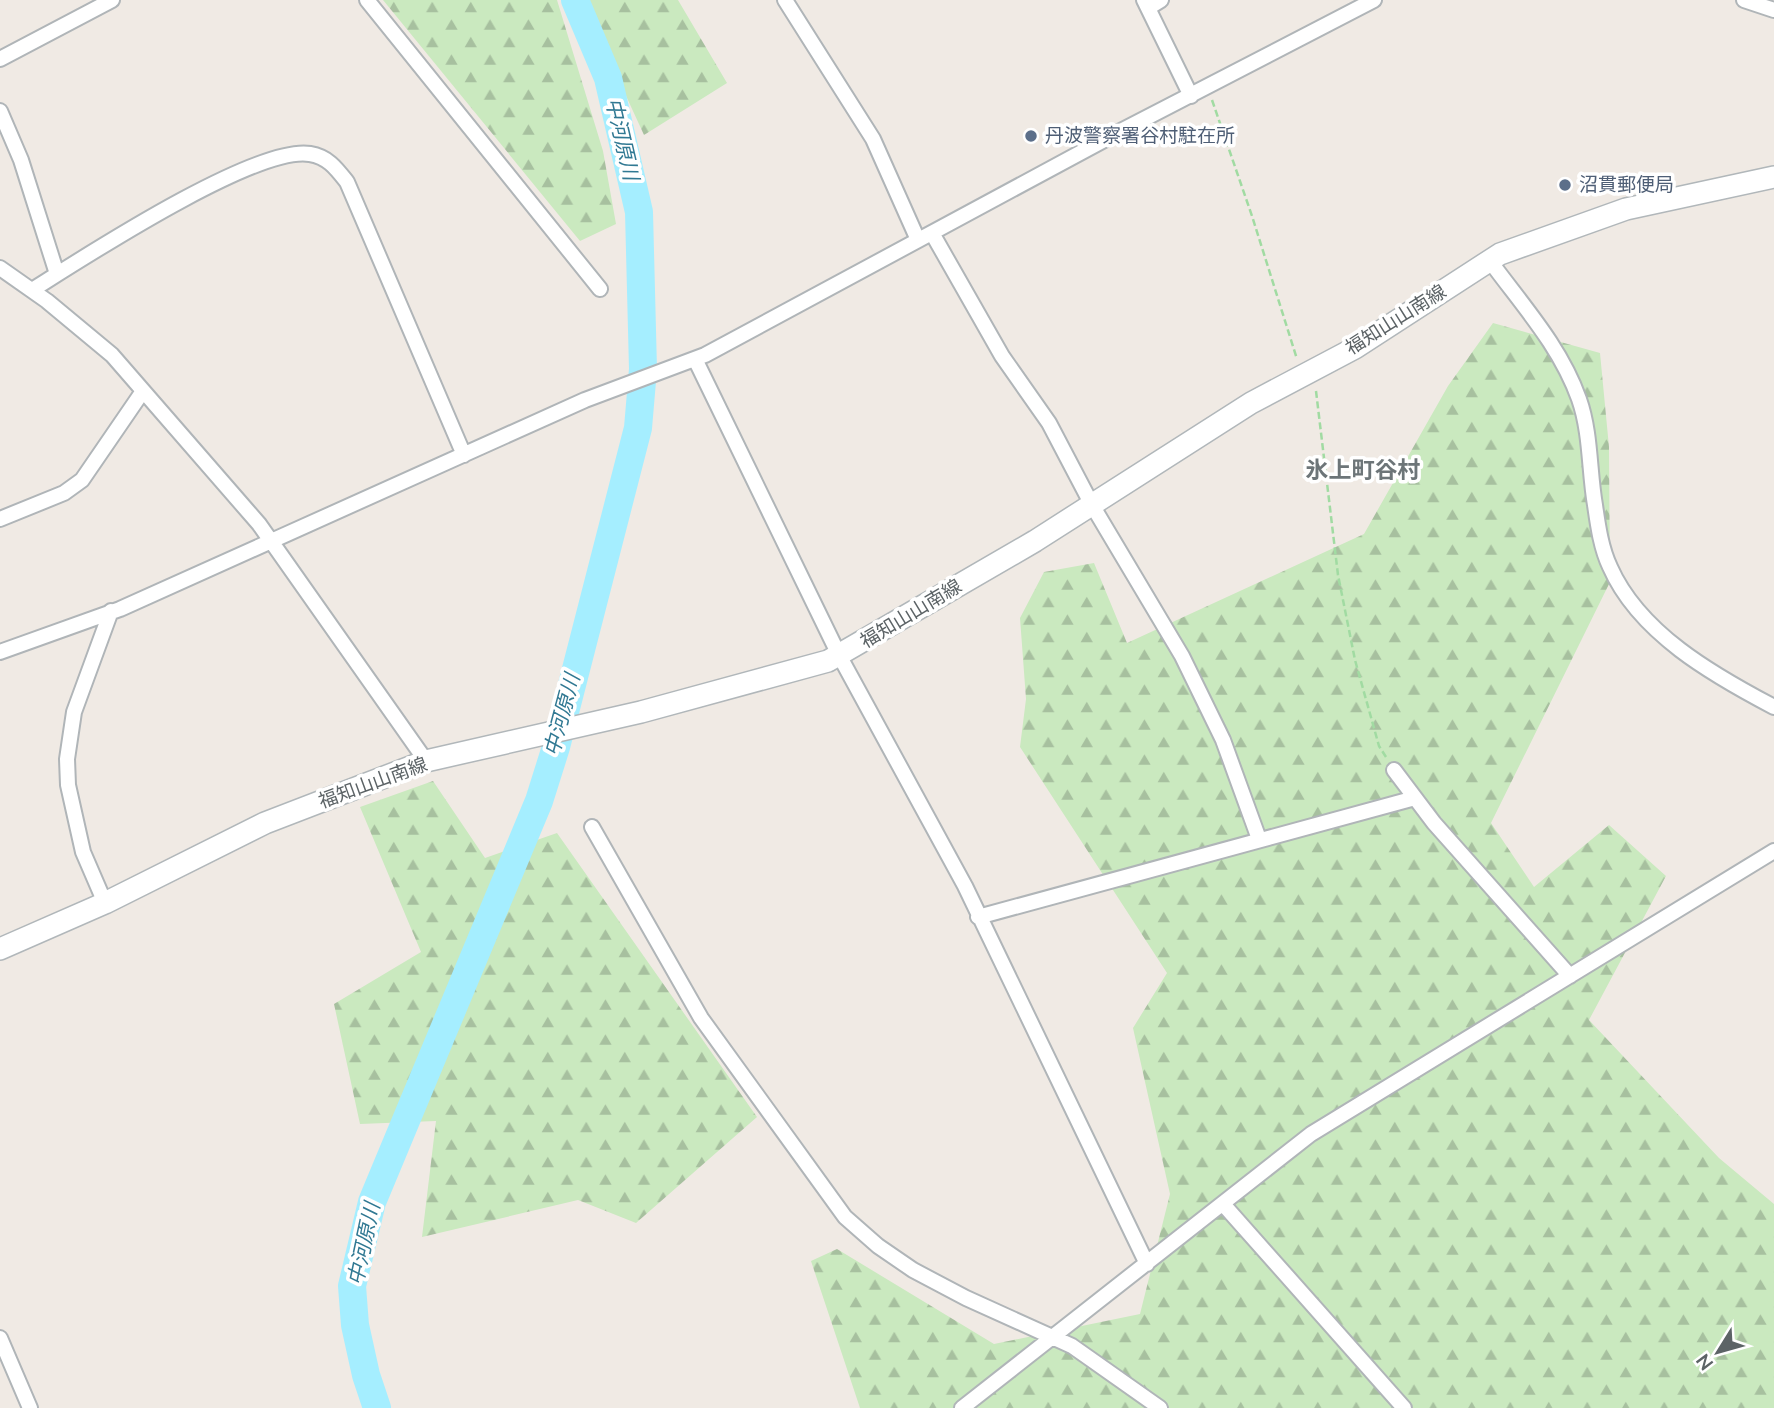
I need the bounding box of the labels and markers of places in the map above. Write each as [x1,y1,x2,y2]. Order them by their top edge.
place label: 丹波警察署谷村駐在所 [1045,123,1235,149]
marker: 丹波警察署谷村駐在所 [1023,128,1039,144]
place label: 沼貫郵便局 [1579,172,1674,198]
marker: 沼貫郵便局 [1557,177,1573,193]

